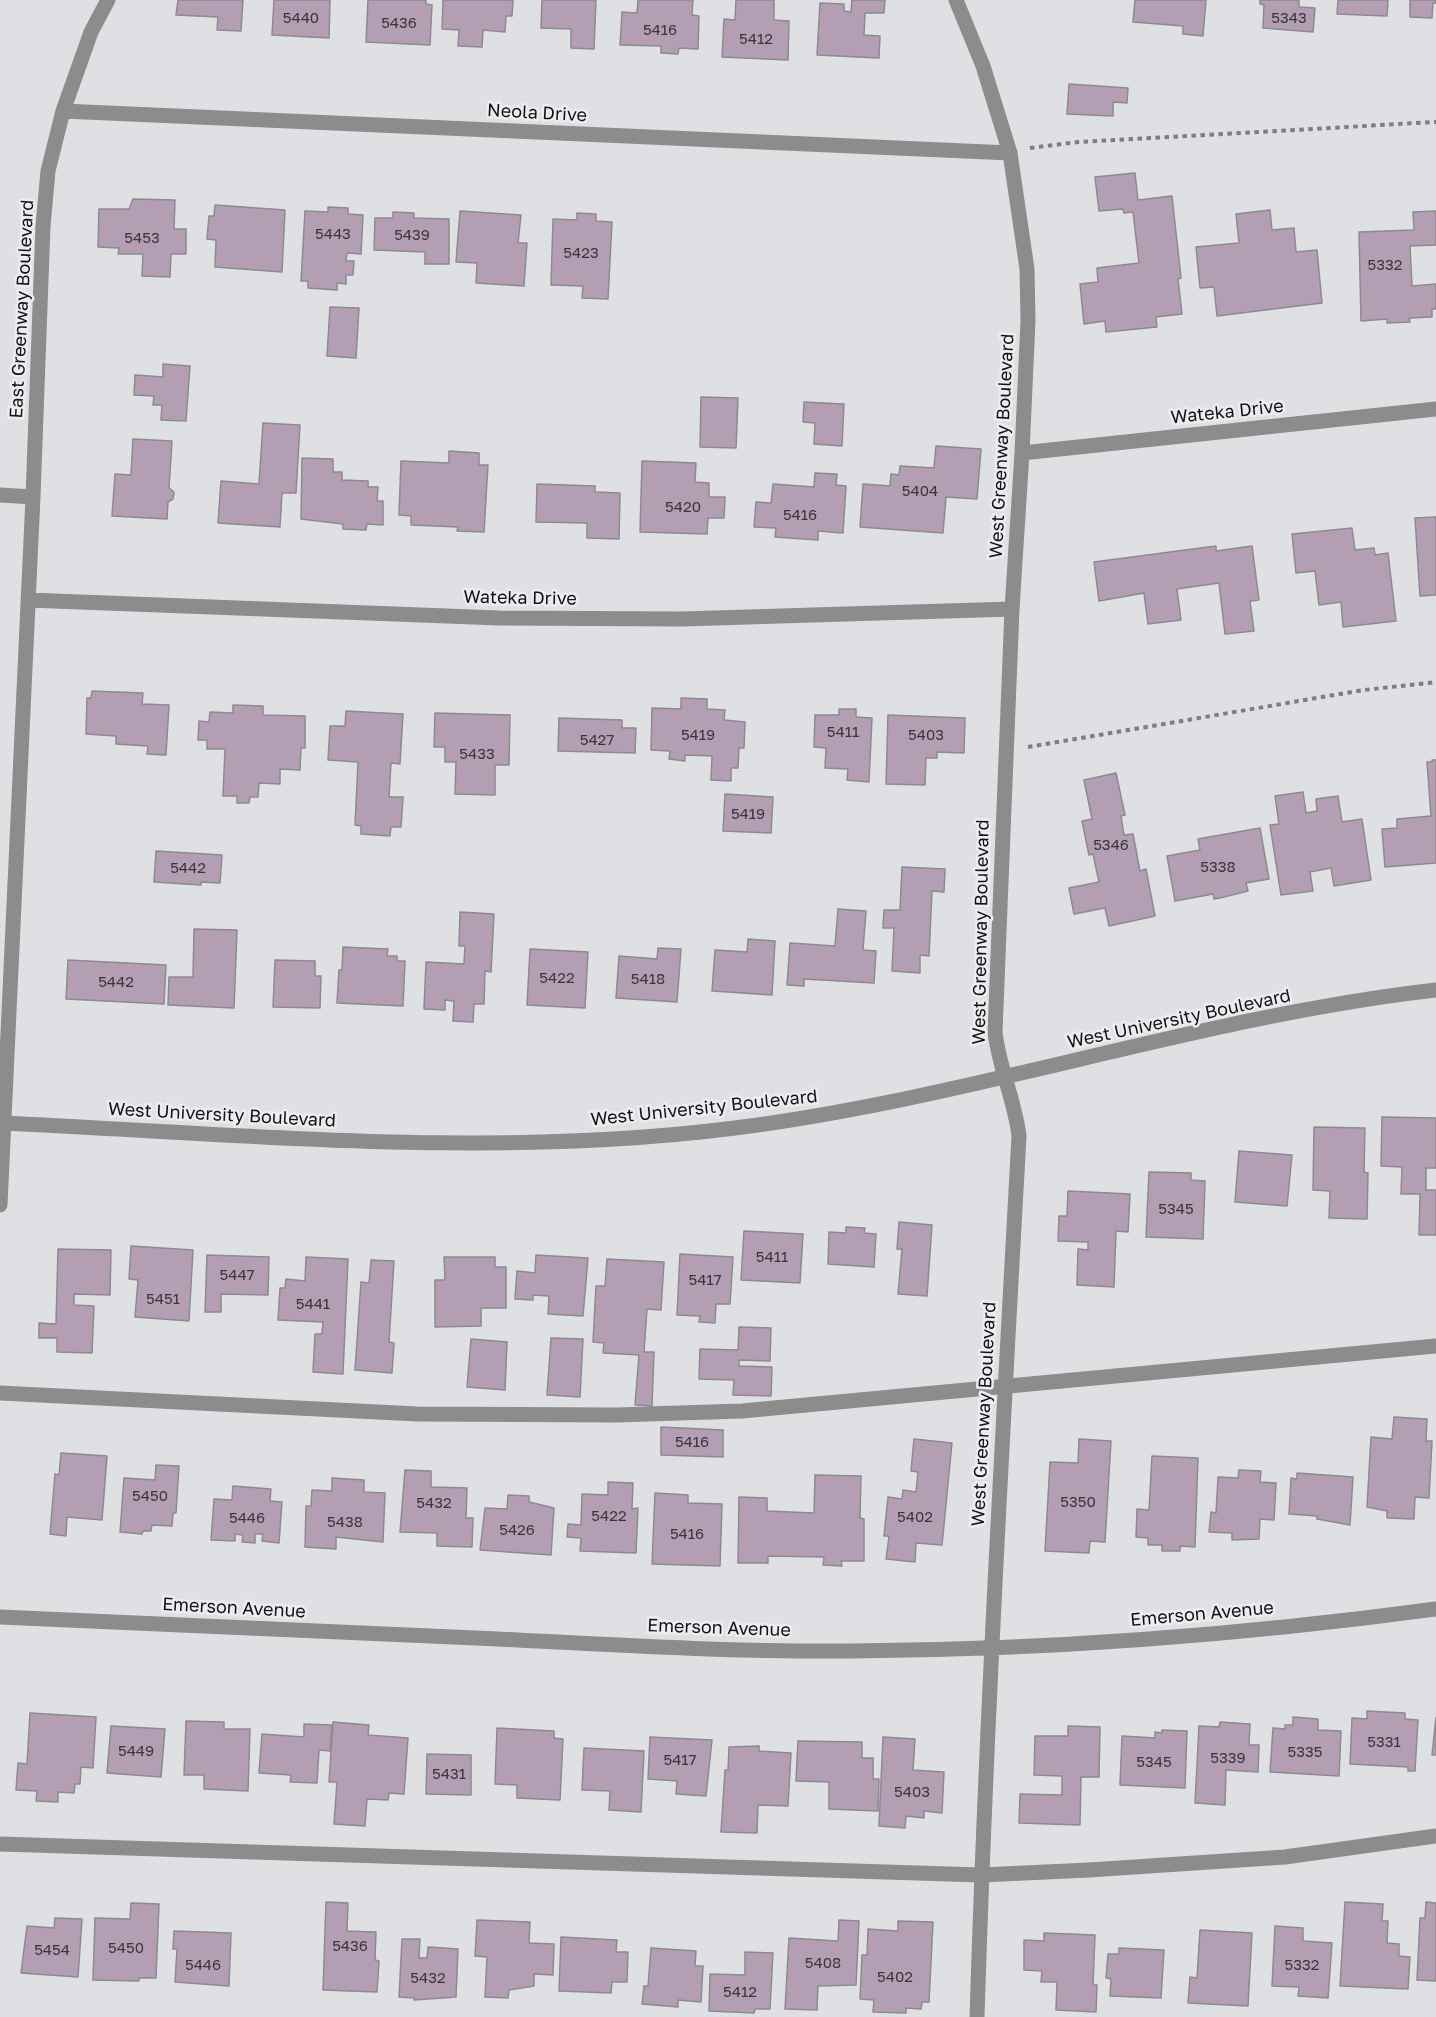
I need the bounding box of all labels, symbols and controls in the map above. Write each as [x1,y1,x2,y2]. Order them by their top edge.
house number: 5440 [283,9,319,27]
house number: 5343 [1271,9,1307,27]
house number: 5436 [381,14,417,32]
house number: 5416 [643,21,677,39]
house number: 5412 [739,30,773,48]
street label: Neola Drive [487,100,587,126]
street label: East Greenway Boulevard [5,199,39,419]
house number: 5443 [315,225,351,243]
house number: 5439 [394,226,430,244]
house number: 5453 [124,229,160,247]
house number: 5423 [563,244,599,262]
house number: 5332 [1368,256,1402,274]
street label: West Greenway Boulevard [985,333,1019,559]
street label: Wateka Drive [1169,395,1285,429]
house number: 5404 [902,482,938,500]
house number: 5420 [665,498,701,516]
house number: 5416 [783,506,817,524]
street label: Wateka Drive [463,586,577,610]
house number: 5411 [827,723,859,741]
house number: 5419 [681,726,715,744]
house number: 5403 [908,726,944,744]
house number: 5427 [580,731,614,749]
house number: 5433 [459,745,495,763]
house number: 5419 [731,805,765,823]
street label: West Greenway Boulevard [968,819,994,1045]
house number: 5346 [1093,836,1129,854]
house number: 5338 [1200,858,1236,876]
house number: 5442 [170,859,206,877]
house number: 5422 [539,969,575,987]
house number: 5418 [631,970,665,988]
house number: 5442 [98,973,134,991]
street label: West University Boulevard [1065,985,1293,1053]
street label: West University Boulevard [590,1085,818,1131]
street label: West University Boulevard [108,1098,336,1132]
house number: 5345 [1158,1200,1194,1218]
house number: 5411 [756,1248,788,1266]
house number: 5447 [220,1266,254,1284]
house number: 5417 [688,1271,722,1289]
house number: 5451 [146,1290,180,1308]
house number: 5441 [296,1295,330,1313]
street label: West Greenway Boulevard [967,1301,1001,1527]
house number: 5416 [675,1433,709,1451]
house number: 5450 [132,1487,168,1505]
house number: 5350 [1060,1493,1096,1511]
house number: 5432 [416,1494,452,1512]
house number: 5422 [591,1507,627,1525]
house number: 5402 [897,1508,933,1526]
house number: 5446 [229,1509,265,1527]
house number: 5438 [327,1513,363,1531]
house number: 5426 [499,1521,535,1539]
house number: 5416 [670,1525,704,1543]
street label: Emerson Avenue [162,1593,306,1623]
street label: Emerson Avenue [1129,1597,1275,1631]
street label: Emerson Avenue [647,1615,791,1641]
house number: 5331 [1367,1733,1401,1751]
house number: 5449 [118,1742,154,1760]
house number: 5335 [1288,1743,1322,1761]
house number: 5339 [1210,1749,1246,1767]
house number: 5417 [663,1751,697,1769]
house number: 5345 [1136,1753,1172,1771]
house number: 5431 [432,1765,466,1783]
house number: 5403 [894,1783,930,1801]
house number: 5436 [332,1937,368,1955]
house number: 5450 [108,1939,144,1957]
house number: 5454 [34,1941,70,1959]
house number: 5408 [805,1954,841,1972]
house number: 5446 [185,1956,221,1974]
house number: 5332 [1285,1956,1319,1974]
house number: 5402 [877,1968,913,1986]
house number: 5432 [410,1969,446,1987]
house number: 5412 [723,1983,757,2001]

